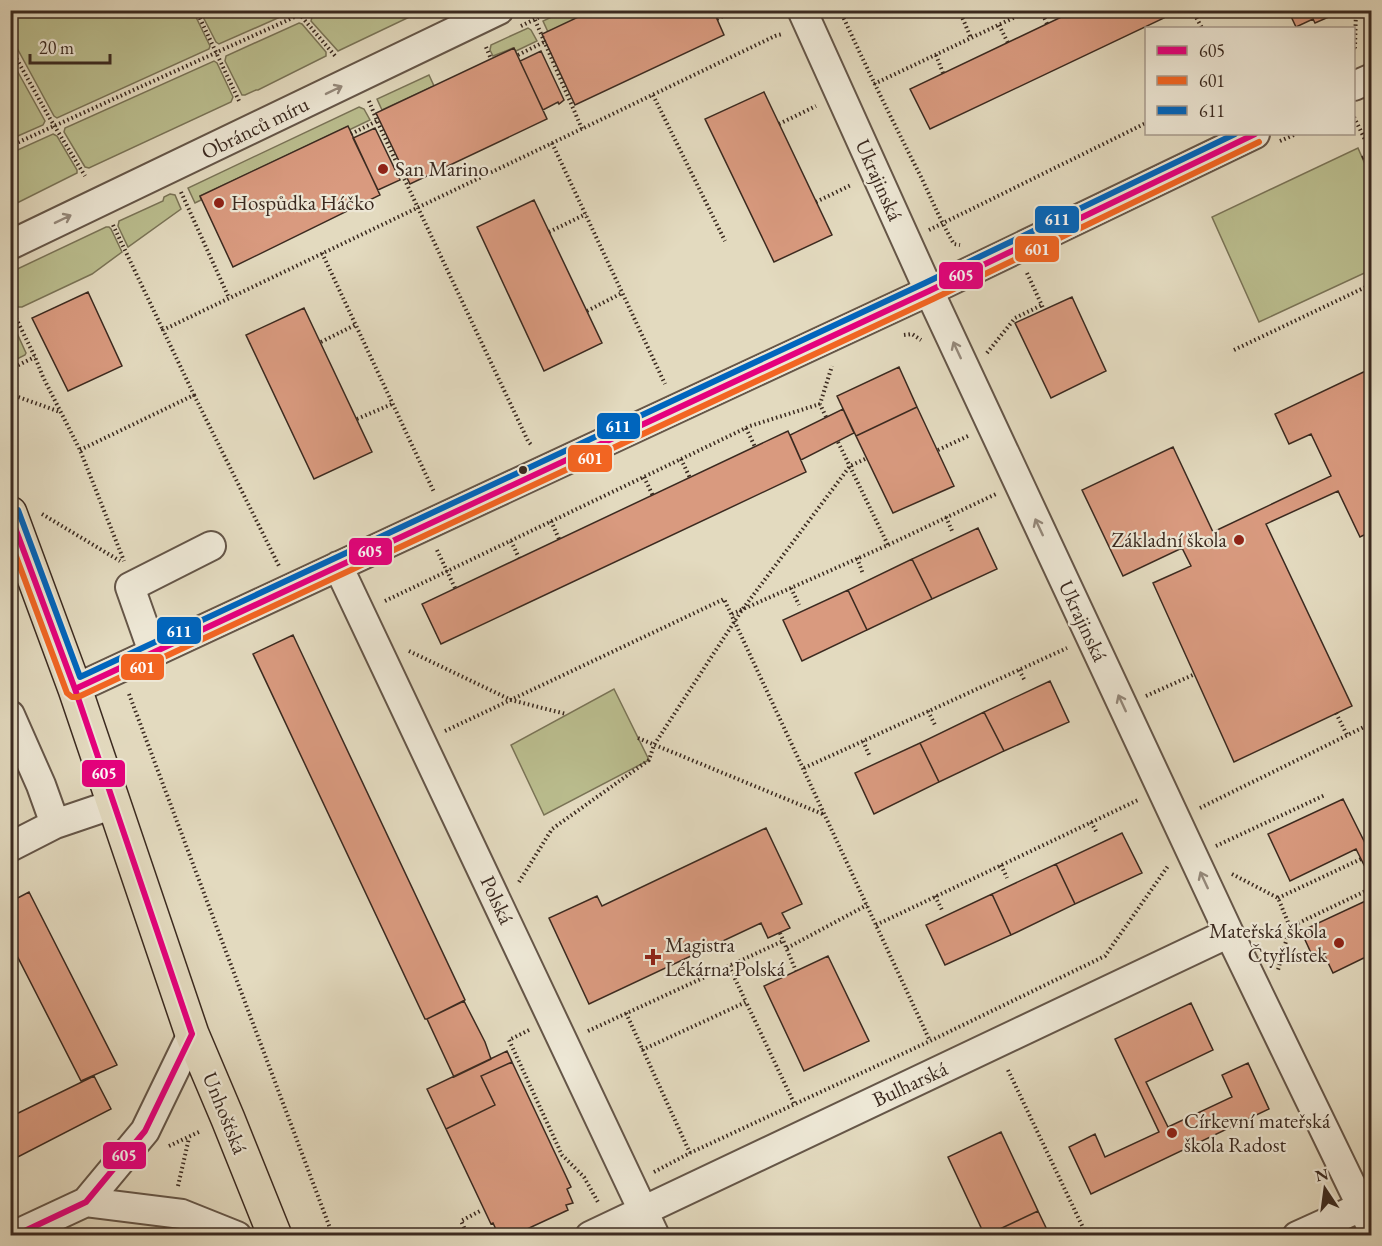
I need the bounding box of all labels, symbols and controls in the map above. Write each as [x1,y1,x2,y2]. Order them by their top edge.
scale bar [30,27,110,65]
legend [1145,27,1355,135]
text: 20 m [39,36,74,59]
text: 605 [1199,39,1225,62]
text: 601 [1199,69,1225,92]
one-way arrow [324,83,342,95]
street label: Obránců míru [196,90,313,165]
text: 611 [1199,99,1225,122]
street label: Ukrajinská [850,135,910,225]
place label: San Marino [395,155,489,182]
marker: San Marino [376,162,390,176]
place label: Hospůdka Háčko [231,189,374,216]
marker: Hospůdka Háčko [212,196,226,210]
line badge: 611 [1034,205,1080,234]
text: 611 [1044,209,1070,230]
one-way arrow [54,213,72,225]
line badge: 601 [1014,235,1060,263]
text: 601 [1024,239,1050,260]
line badge: 605 [938,261,984,290]
text: 605 [948,265,974,286]
one-way arrow [950,342,962,360]
line badge: 611 [596,412,641,440]
text: 611 [605,416,631,437]
line badge: 601 [567,444,613,473]
text: 601 [577,448,603,469]
unlabelled marker [517,464,529,476]
one-way arrow [1033,518,1045,536]
place label: Základní škola [1112,526,1228,553]
marker: Základní škola [1232,533,1246,547]
line badge: 605 [348,537,393,566]
text: 605 [357,541,383,562]
street label: Ukrajinská [1053,576,1114,666]
line badge: 611 [156,616,202,645]
text: 611 [166,621,192,642]
line badge: 601 [120,653,165,681]
text: 601 [129,657,155,678]
one-way arrow [1115,695,1127,713]
line badge: 605 [81,759,126,788]
text: 605 [91,763,117,784]
street label: Polská [475,871,521,929]
one-way arrow [1198,871,1209,889]
place label: Mateřská škola Čtyřlístek [1209,917,1328,968]
place label: Magistra Lékárna Polská [665,931,786,982]
marker: Mateřská škola Čtyřlístek [1332,936,1346,950]
marker: Magistra Lékárna Polská [646,950,660,964]
street label: Bulharská [868,1054,952,1113]
street label: Unhošťská [197,1068,254,1158]
place label: Církevní mateřská škola Radost [1184,1107,1331,1158]
marker: Církevní mateřská škola Radost [1165,1126,1179,1140]
line badge: 605 [102,1141,147,1170]
text: 605 [111,1145,137,1166]
north arrow [1295,1159,1355,1219]
text: N [1313,1163,1330,1187]

